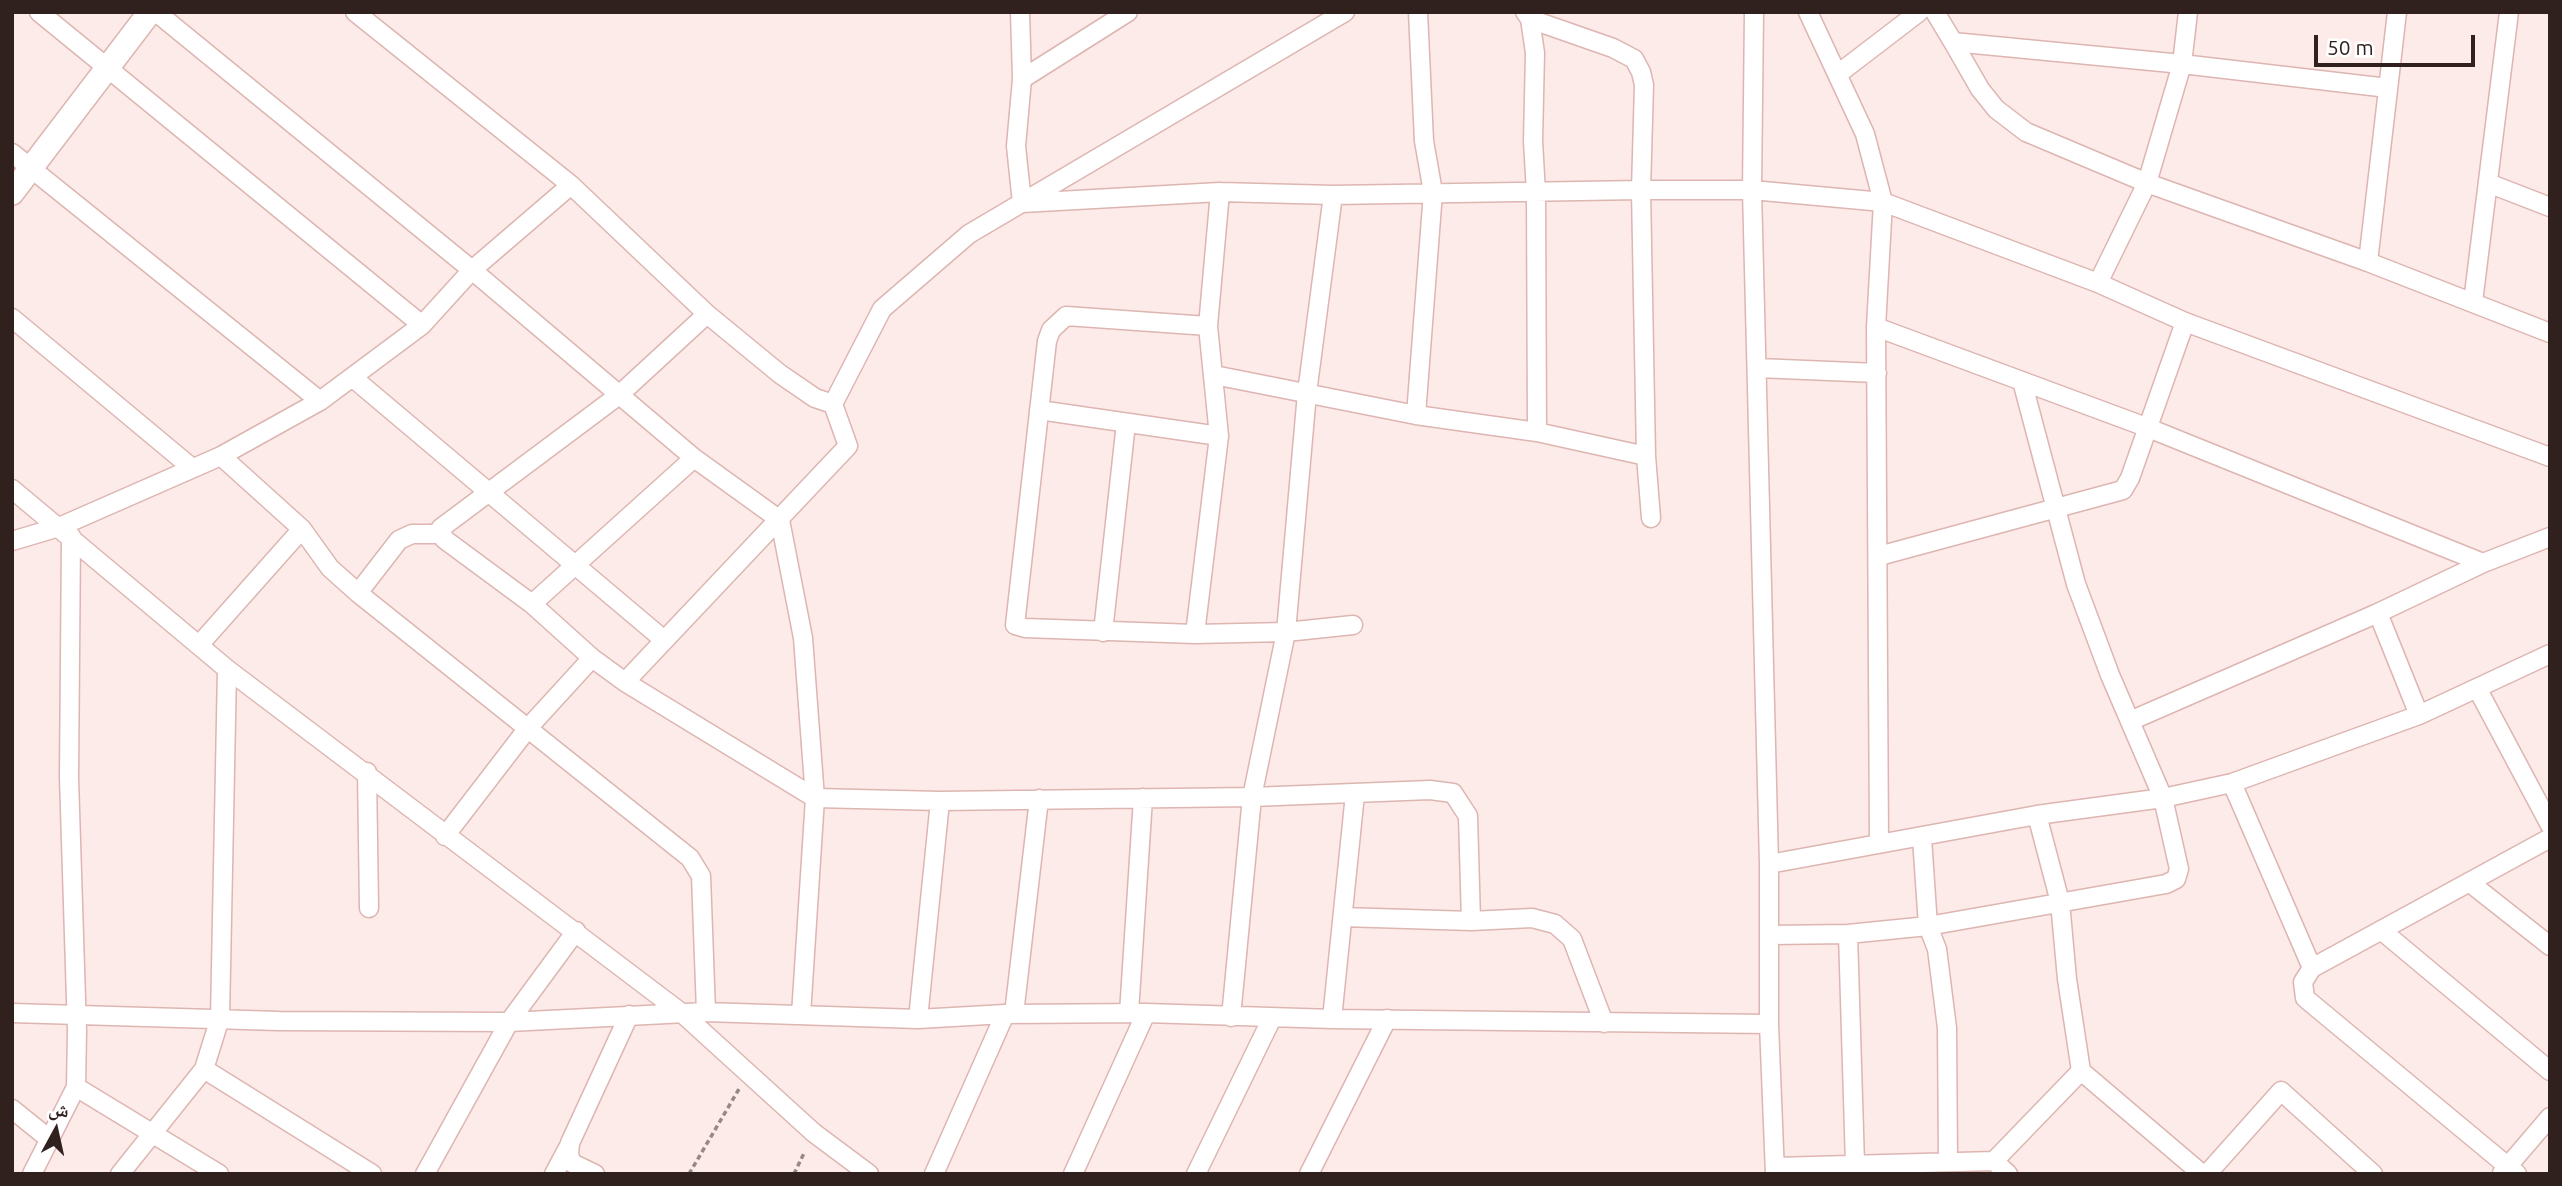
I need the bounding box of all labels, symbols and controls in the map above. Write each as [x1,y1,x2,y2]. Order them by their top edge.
scale bar [2317,21,2478,65]
text: 50 m [2327,35,2374,59]
north arrow [21,1095,91,1165]
text: ش [47,1097,70,1121]

